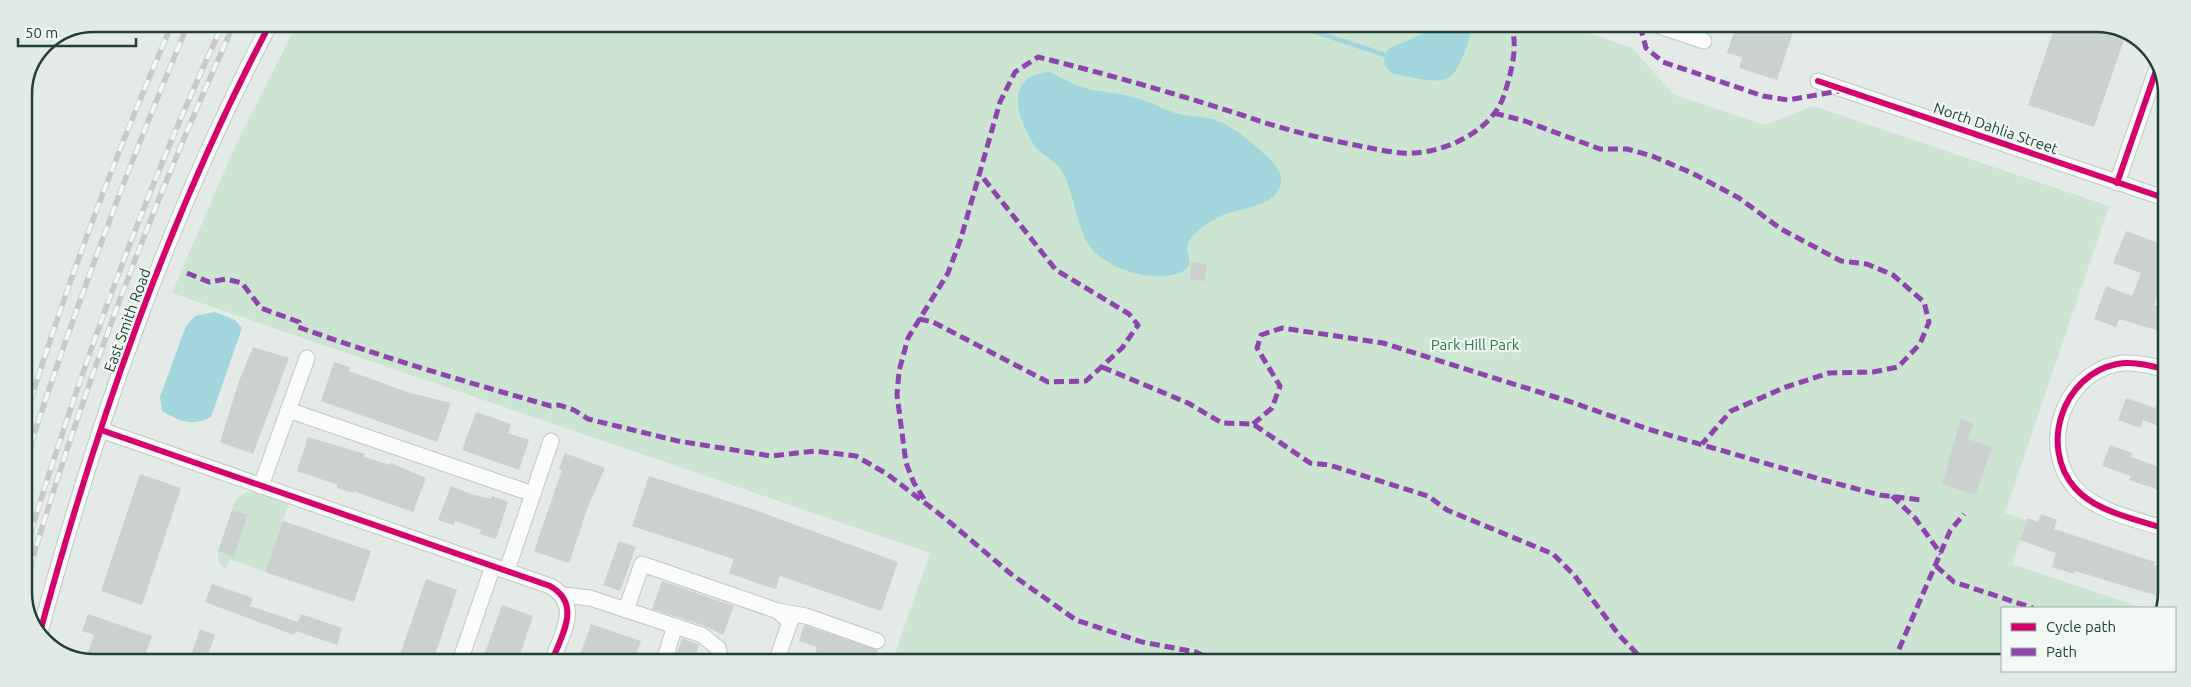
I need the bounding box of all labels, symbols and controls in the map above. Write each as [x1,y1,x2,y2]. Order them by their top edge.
scale bar [18,15,135,47]
text: 50 m [25,24,58,41]
street label: North Dahlia Street [1932,99,2061,157]
street label: East Smith Road [100,266,154,374]
park label: Park Hill Park [1431,336,1520,353]
legend [2001,607,2176,672]
text: Cycle path [2046,618,2116,635]
text: Path [2046,643,2077,660]

